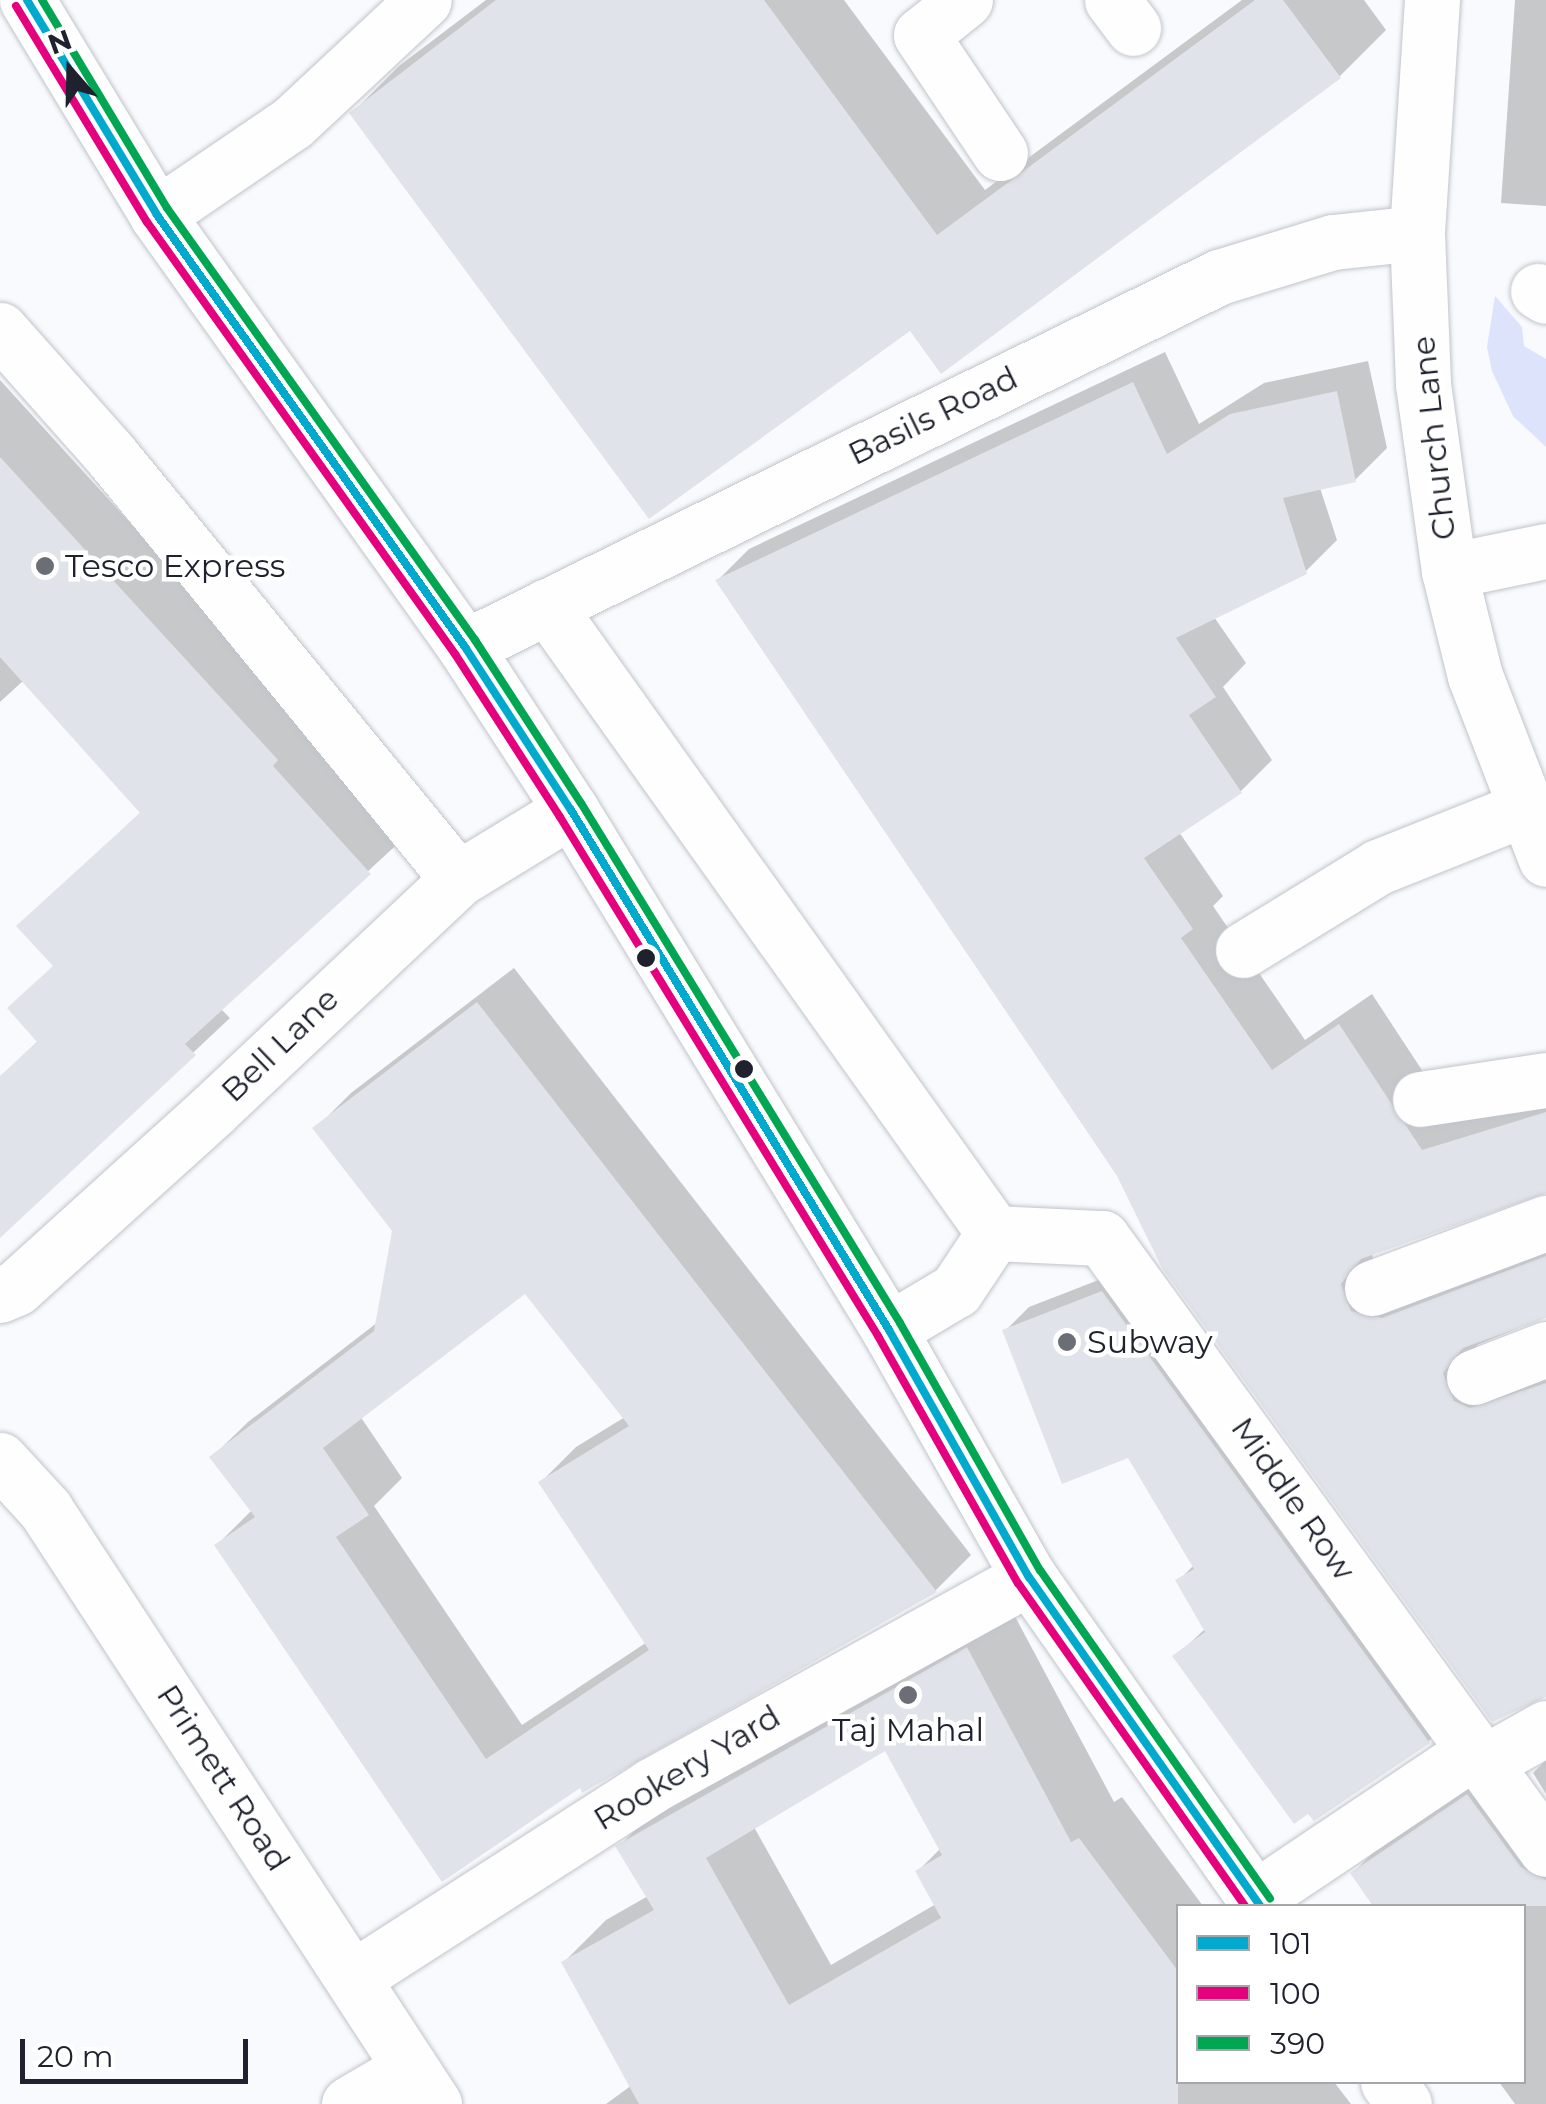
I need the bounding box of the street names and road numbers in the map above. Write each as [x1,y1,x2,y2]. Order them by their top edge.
street label: Church Lane [1404,334,1464,542]
street label: Basils Road [842,359,1024,473]
street label: Bell Lane [214,980,346,1110]
street label: Middle Row [1223,1410,1363,1588]
street label: Primett Road [149,1678,297,1878]
street label: Rookery Yard [587,1697,787,1839]

